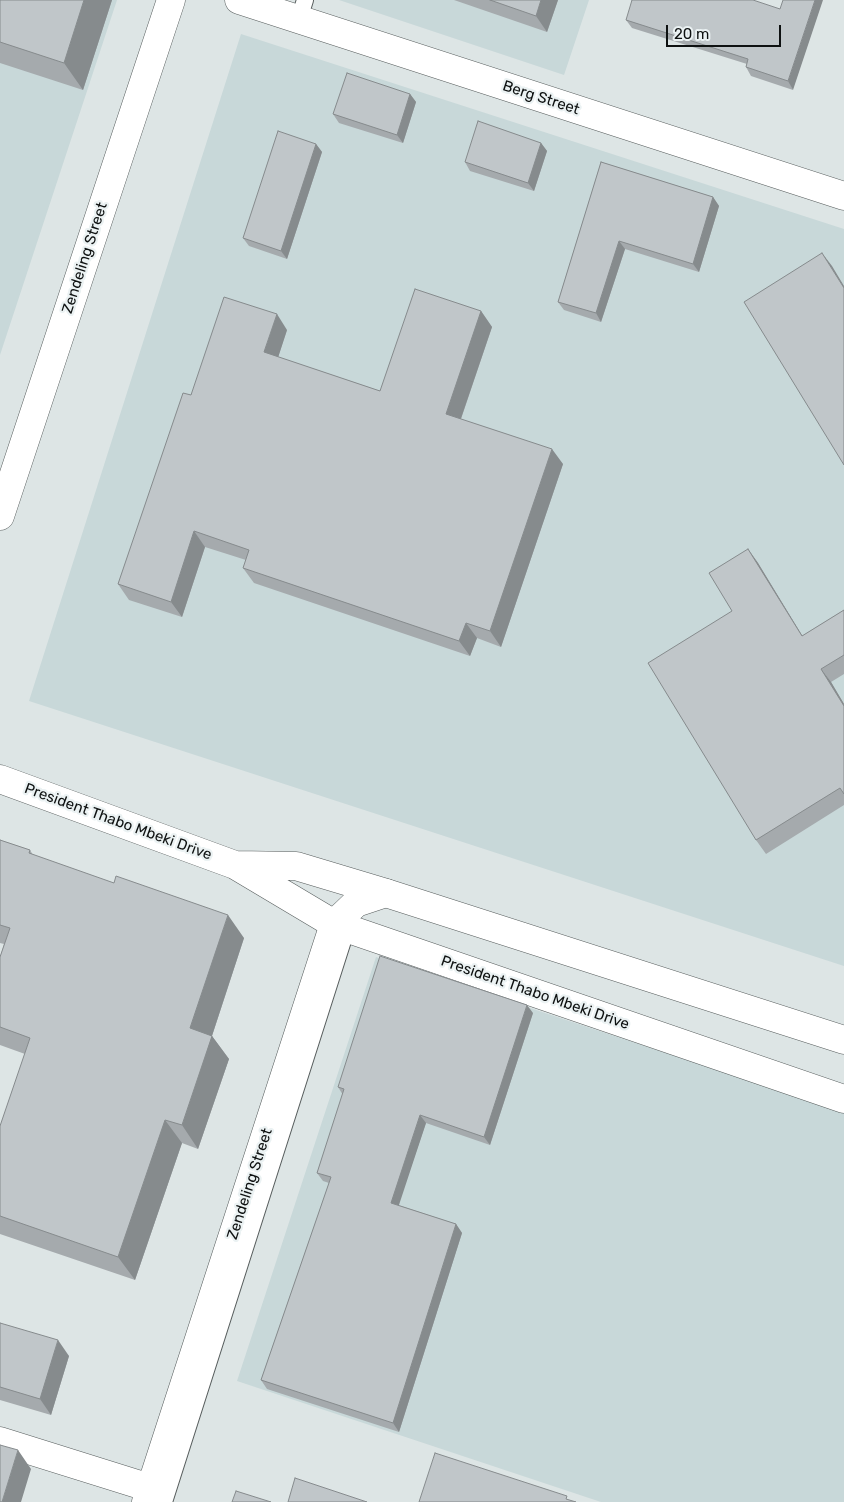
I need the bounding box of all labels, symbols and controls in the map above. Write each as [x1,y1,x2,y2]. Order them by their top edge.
scale bar [669,15,784,47]
text: 20 m [674,25,709,43]
street label: Berg Street [500,77,582,119]
street label: Zendeling Street [59,200,111,316]
street label: President Thabo Mbeki Drive [22,780,214,864]
street label: President Thabo Mbeki Drive [438,952,632,1034]
street label: Zendeling Street [224,1126,276,1242]

